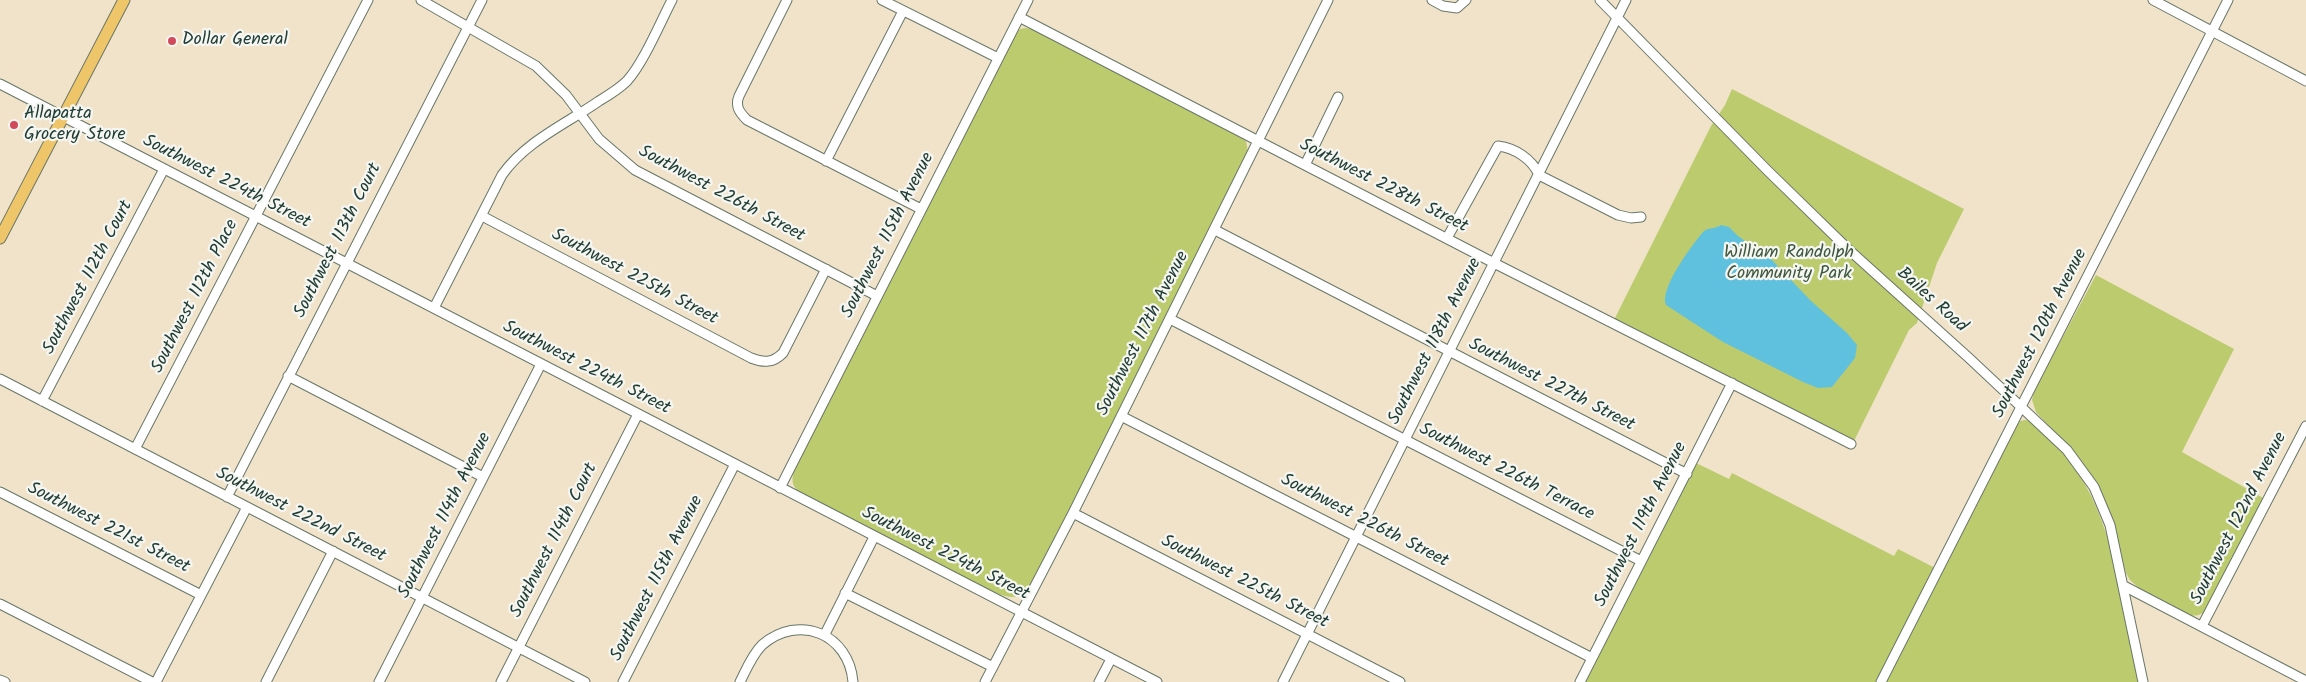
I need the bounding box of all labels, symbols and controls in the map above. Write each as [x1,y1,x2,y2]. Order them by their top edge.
place label: Dollar General [182,30,288,52]
marker: Dollar General [166,35,178,47]
place label: Allapatta Grocery Store [24,104,126,146]
marker: Allapatta Grocery Store [8,119,20,131]
street label: Southwest 224th Street [139,131,313,235]
street label: Southwest 228th Street [1295,135,1471,239]
street label: Southwest 226th Street [634,142,808,248]
street label: Southwest 115th Avenue [838,150,940,322]
street label: Southwest 113th Court [291,160,387,322]
street label: Southwest 112th Court [39,197,139,359]
street label: Southwest 112th Place [148,217,244,377]
street label: Southwest 225th Street [547,225,721,331]
park label: William Randolph Community Park [1724,243,1854,286]
street label: Southwest 120th Avenue [1989,246,2093,422]
street label: Southwest 117th Avenue [1093,248,1195,420]
street label: Southwest 118th Avenue [1385,255,1487,429]
street label: Bailes Road [1891,264,1971,338]
street label: Southwest 224th Street [499,317,673,421]
street label: Southwest 227th Street [1464,335,1638,437]
street label: Southwest 226th Terrace [1415,419,1597,527]
street label: Southwest 122nd Avenue [2187,429,2293,609]
street label: Southwest 114th Avenue [395,430,497,602]
street label: Southwest 119th Avenue [1591,439,1693,611]
street label: Southwest 114th Court [507,460,603,622]
street label: Southwest 222nd Street [211,464,389,568]
street label: Southwest 226th Street [1276,470,1452,574]
street label: Southwest 221st Street [23,479,193,579]
street label: Southwest 115th Avenue [607,493,709,665]
street label: Southwest 224th Street [858,503,1032,607]
street label: Southwest 225th Street [1157,531,1331,635]

